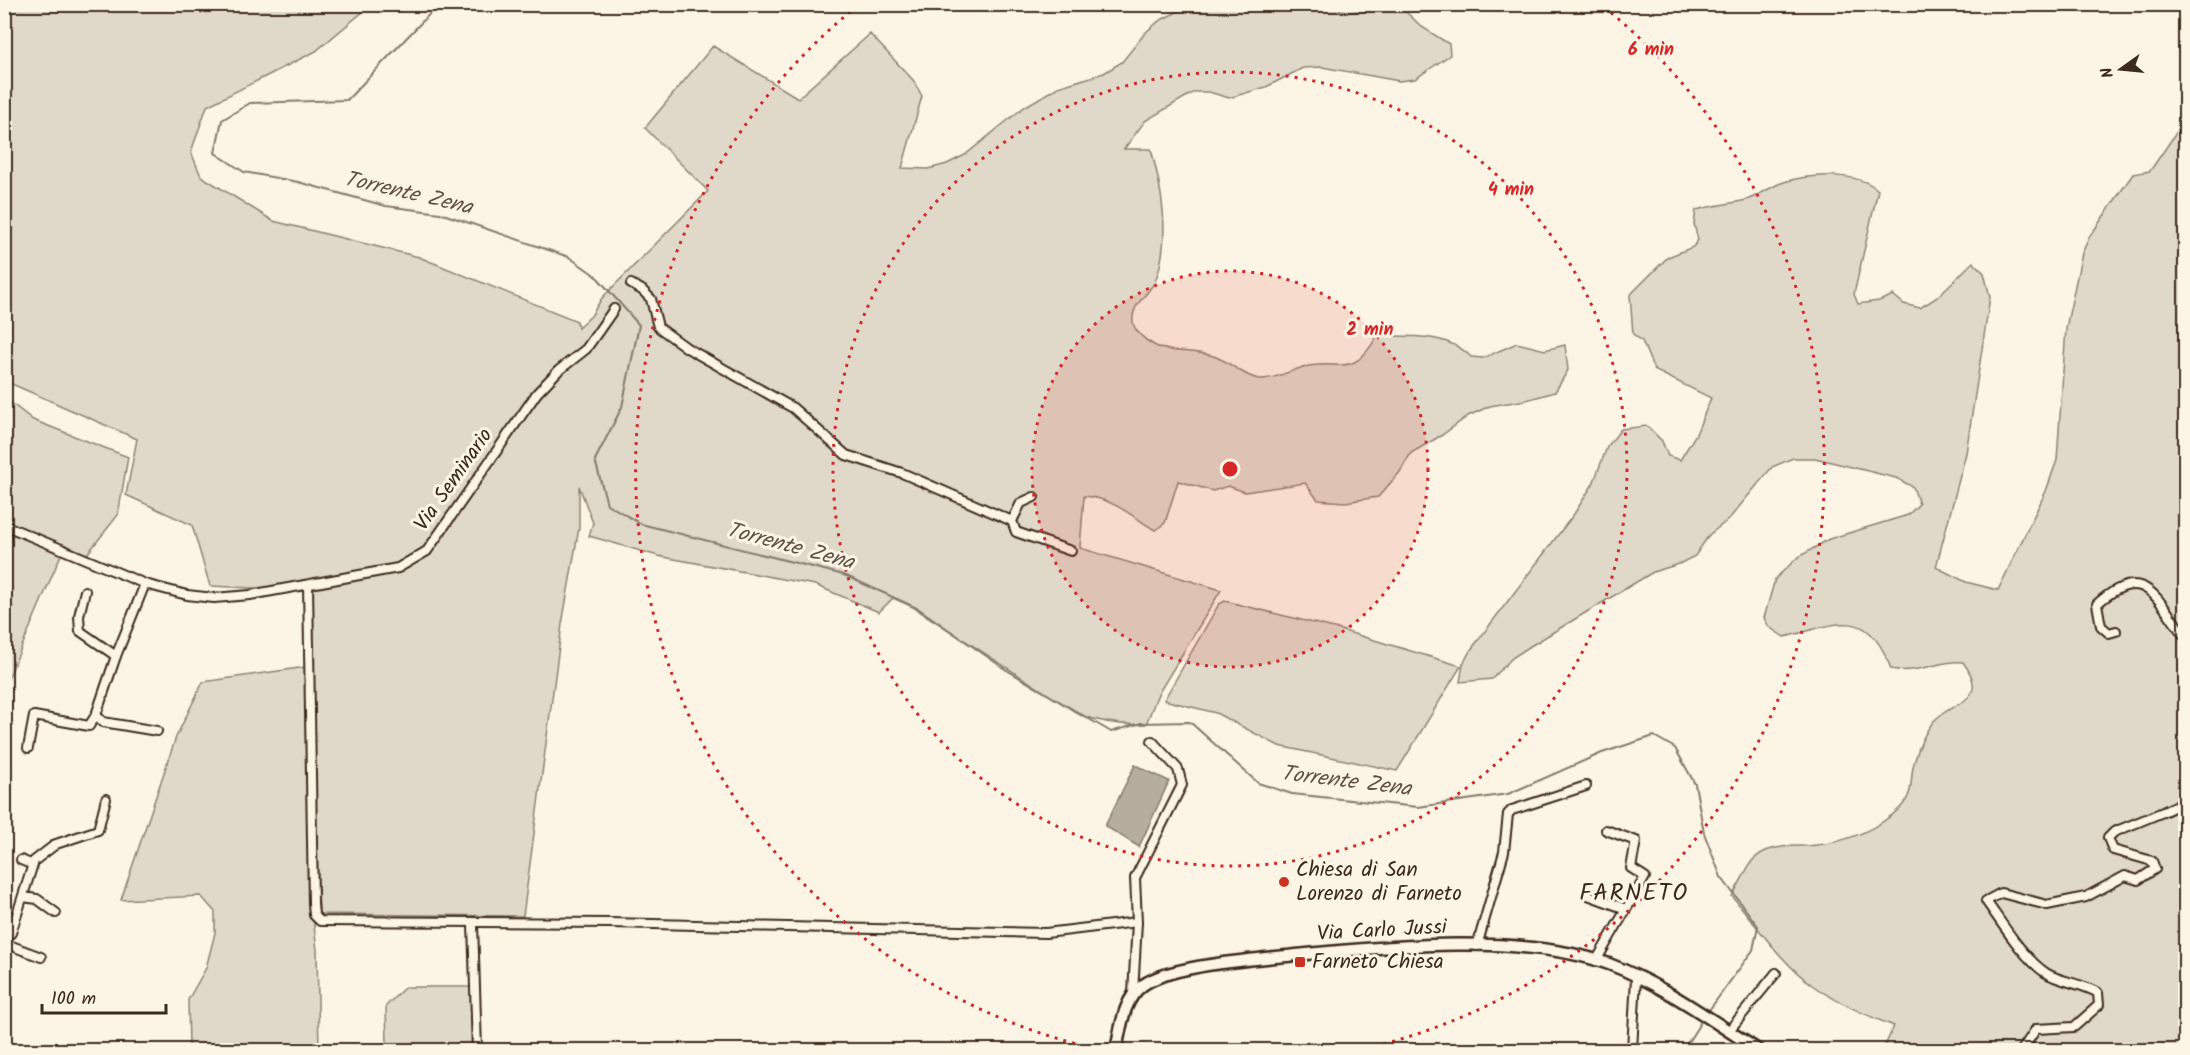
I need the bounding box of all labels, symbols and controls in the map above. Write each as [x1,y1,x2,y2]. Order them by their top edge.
text: 6 min [1628,36,1674,65]
north arrow [2091,39,2151,99]
text: N [2095,64,2121,81]
water label: Torrente Zena [340,162,477,226]
text: 4 min [1488,176,1534,205]
text: 2 min [1347,316,1393,345]
street label: Via Seminario [406,422,502,538]
centre of rings [1220,459,1240,479]
water label: Torrente Zena [722,513,859,581]
water label: Torrente Zena [1279,757,1415,808]
place label: Chiesa di San Lorenzo di Farneto [1296,854,1462,911]
district label: FARNETO [1579,874,1689,913]
marker: Chiesa di San Lorenzo di Farneto [1277,875,1291,889]
street label: Via Carlo Jussi [1316,911,1449,951]
place label: Farneto Chiesa [1312,946,1444,979]
marker: Farneto Chiesa [1293,955,1307,969]
scale bar [42,977,166,1015]
text: 100 m [51,985,96,1014]

